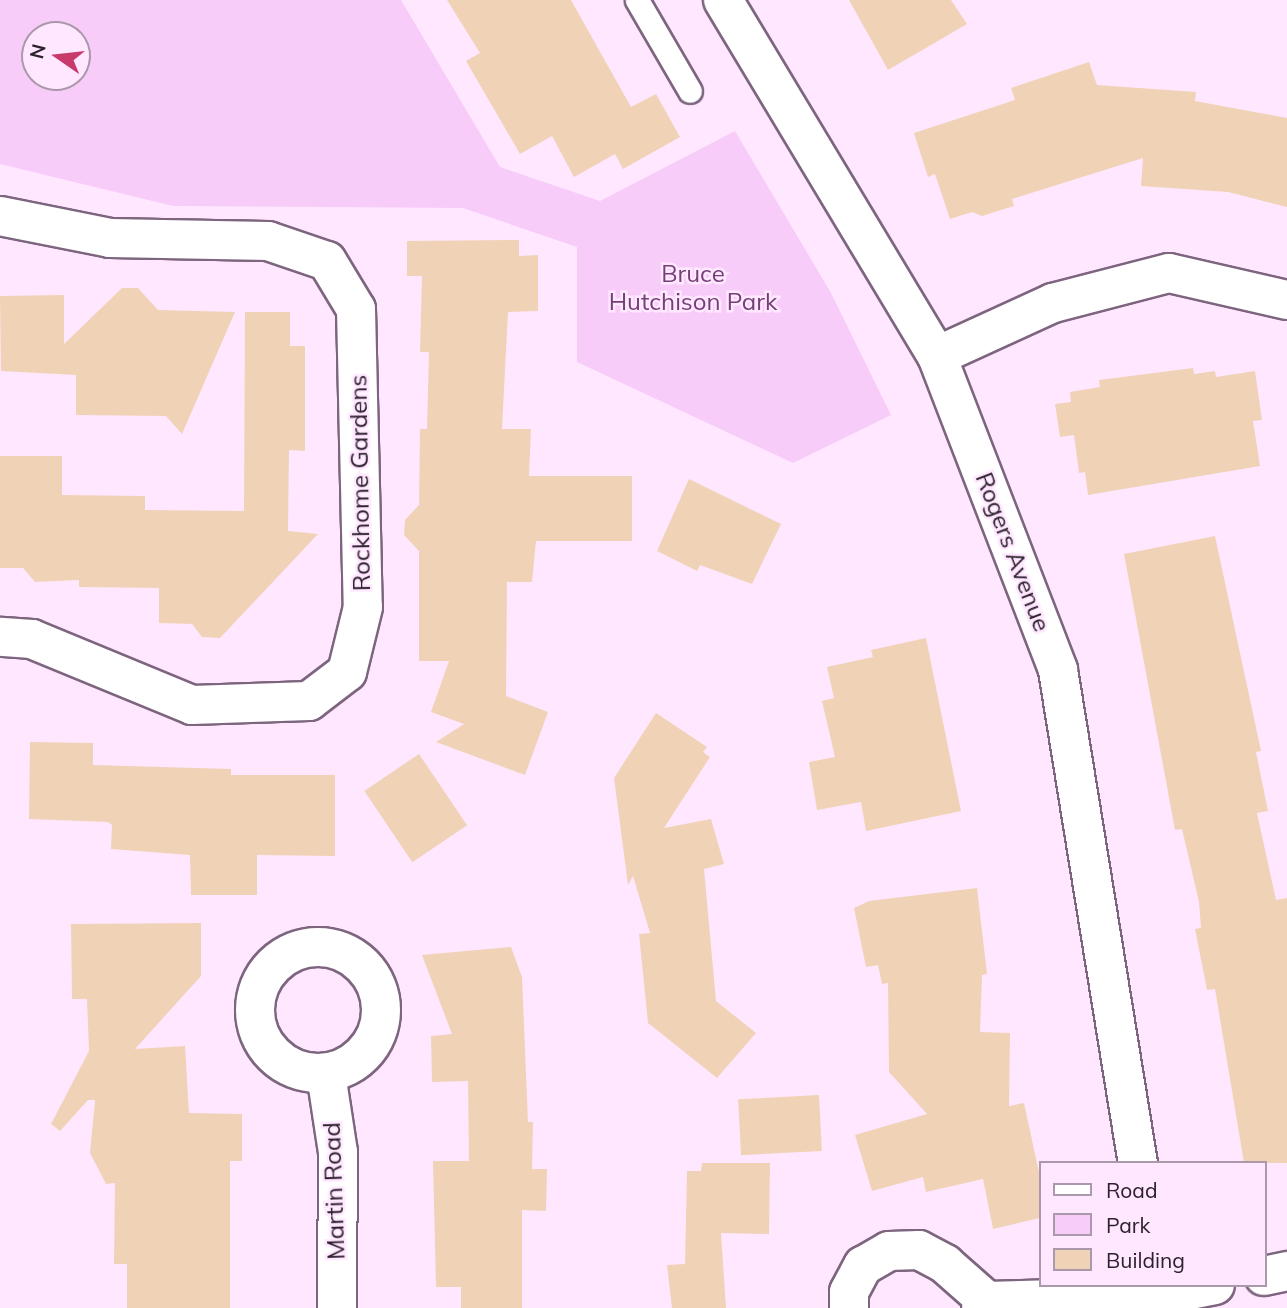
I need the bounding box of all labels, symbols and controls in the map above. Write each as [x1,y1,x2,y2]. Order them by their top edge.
north arrow [21,21,91,91]
text: N [24,42,51,61]
park label: Bruce Hutchison Park [609,260,777,316]
street label: Rockhome Gardens [344,375,376,591]
street label: Rogers Avenue [969,468,1057,636]
street label: Martin Road [317,1122,351,1260]
legend [1038,1161,1266,1287]
text: Road [1106,1177,1157,1203]
text: Park [1106,1212,1150,1238]
text: Building [1106,1247,1185,1273]

